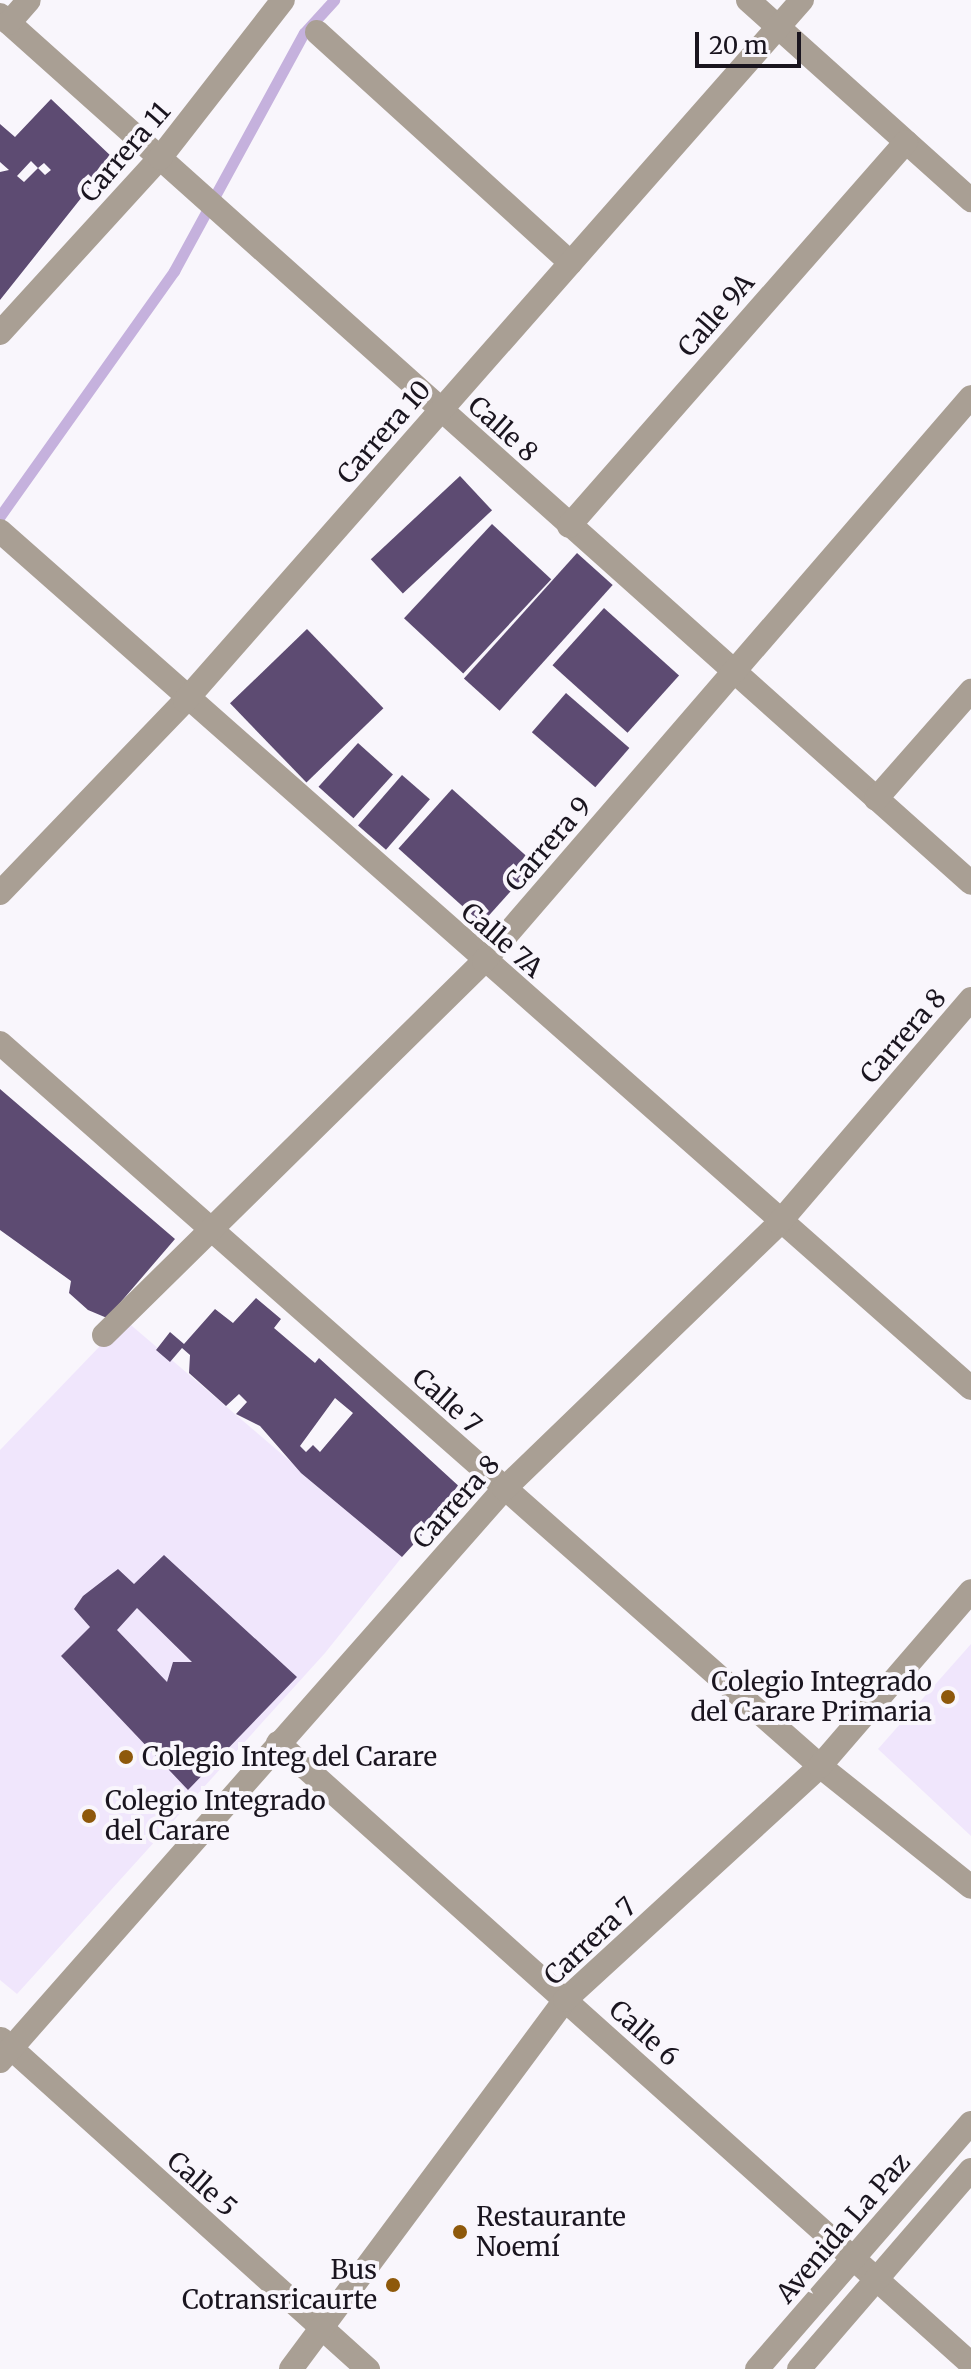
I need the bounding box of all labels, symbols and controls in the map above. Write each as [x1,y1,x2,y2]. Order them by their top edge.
scale bar [699,16,805,66]
text: 20 m [709,30,768,61]
street label: Carrera 11 [73,96,177,208]
street label: Calle 9A [672,267,760,363]
street label: Carrera 10 [331,374,437,490]
street label: Calle 8 [462,390,544,468]
street label: Carrera 9 [499,790,597,898]
street label: Calle 7A [455,896,549,984]
street label: Carrera 8 [854,983,952,1089]
street label: Calle 7 [406,1362,488,1440]
street label: Carrera 8 [406,1449,506,1555]
place label: Colegio Integrado del Carare Primaria [690,1666,932,1728]
marker: Colegio Integrado del Carare Primaria [939,1688,957,1706]
place label: Colegio Integ del Carare [142,1741,437,1773]
marker: Colegio Integ del Carare [117,1748,135,1766]
place label: Colegio Integrado del Carare [105,1785,326,1846]
marker: Colegio Integrado del Carare [80,1807,98,1825]
street label: Carrera 7 [538,1891,642,1991]
street label: Calle 6 [603,1994,685,2072]
street label: Calle 5 [161,2145,243,2223]
street label: Avenida La Paz [770,2147,916,2309]
place label: Restaurante Noemí [476,2201,626,2262]
marker: Restaurante Noemí [451,2223,469,2241]
place label: Bus Cotransricaurte [182,2254,377,2316]
marker: Bus Cotransricaurte [384,2276,402,2294]

